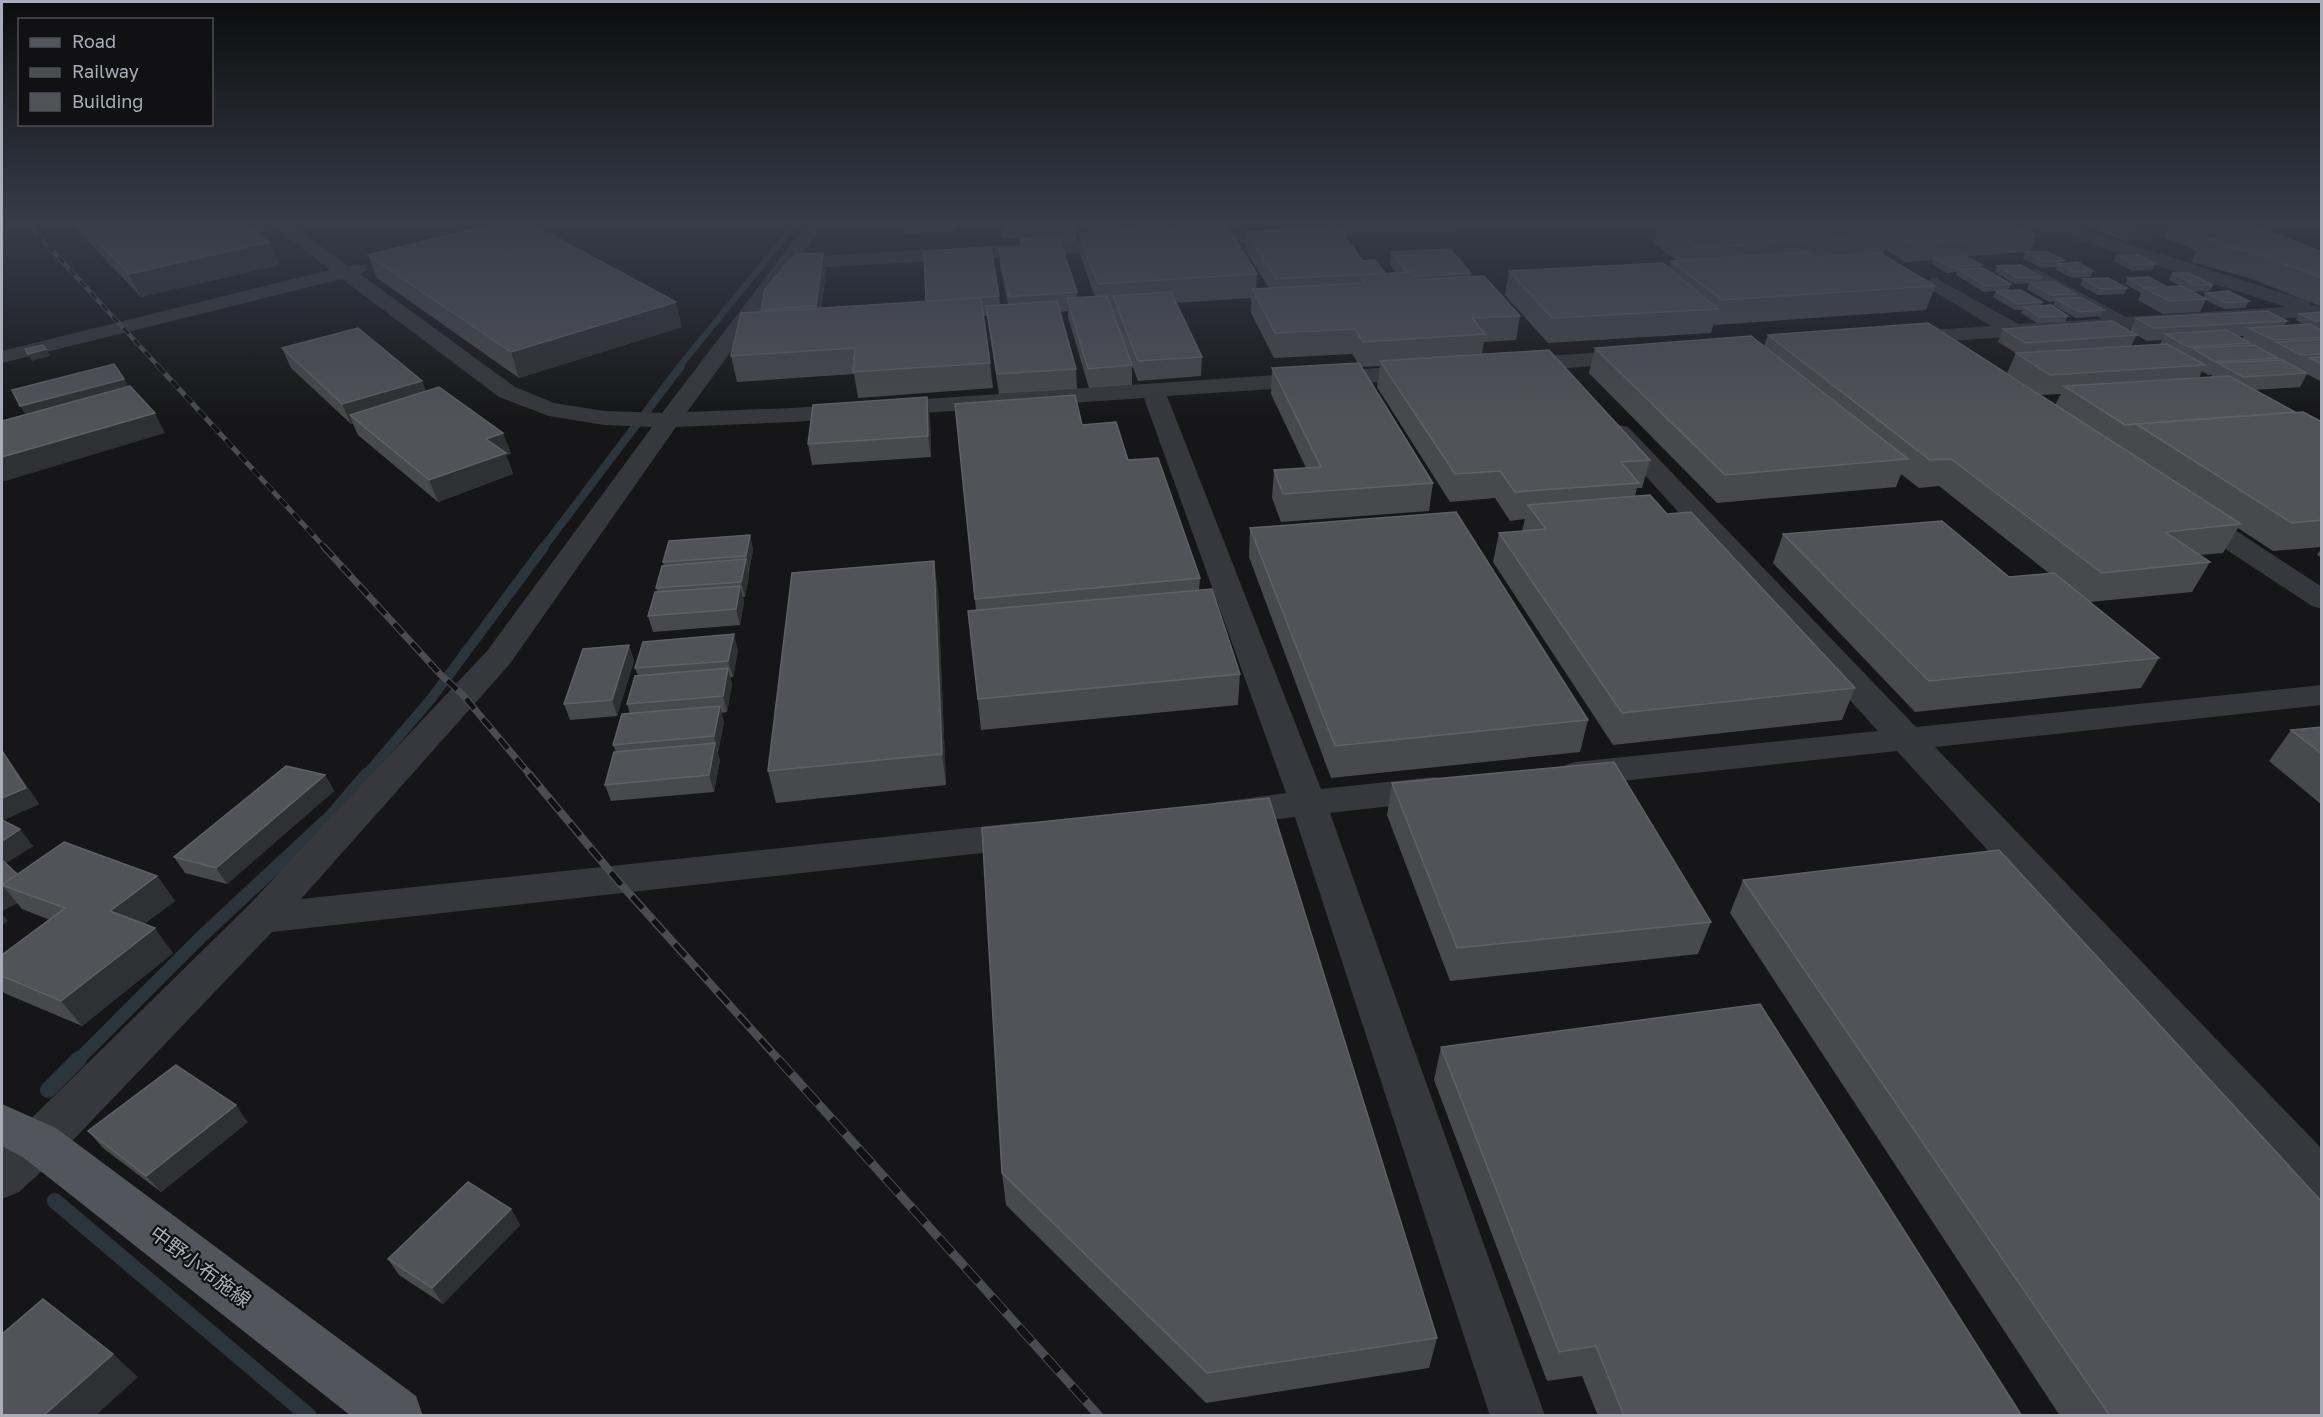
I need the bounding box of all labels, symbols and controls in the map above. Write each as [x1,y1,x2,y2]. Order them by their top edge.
legend [18,18,213,126]
text: Road [72,30,116,52]
text: Railway [72,60,139,82]
text: Building [72,90,143,112]
street label: 中野小布施線 [146,1220,256,1312]

